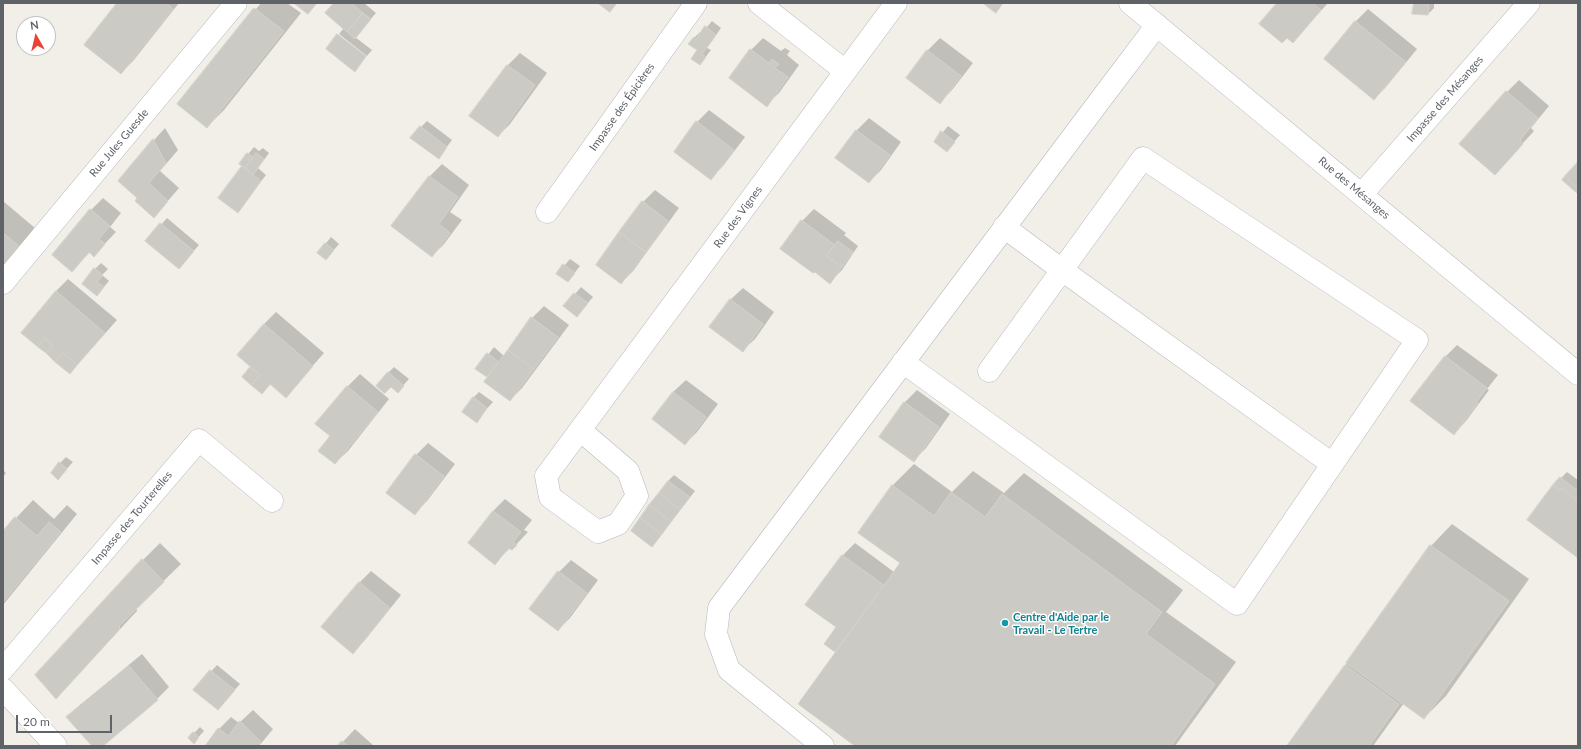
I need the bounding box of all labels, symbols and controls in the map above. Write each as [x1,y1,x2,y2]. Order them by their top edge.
north arrow [16,16,56,56]
text: N [29,18,39,32]
street label: Impasse des Mésanges [1404,53,1486,145]
street label: Impasse des Épicières [587,60,657,154]
street label: Rue Jules Guesde [87,106,151,180]
street label: Rue des Mésanges [1316,154,1392,222]
street label: Rue des Vignes [711,183,765,251]
street label: Impasse des Tourterelles [89,469,175,567]
place label: Centre d'Aide par le Travail - Le Tertre [1013,610,1109,636]
marker: Centre d'Aide par le Travail - Le Tertre [1000,618,1010,628]
scale bar [18,707,114,733]
text: 20 m [23,714,50,729]

